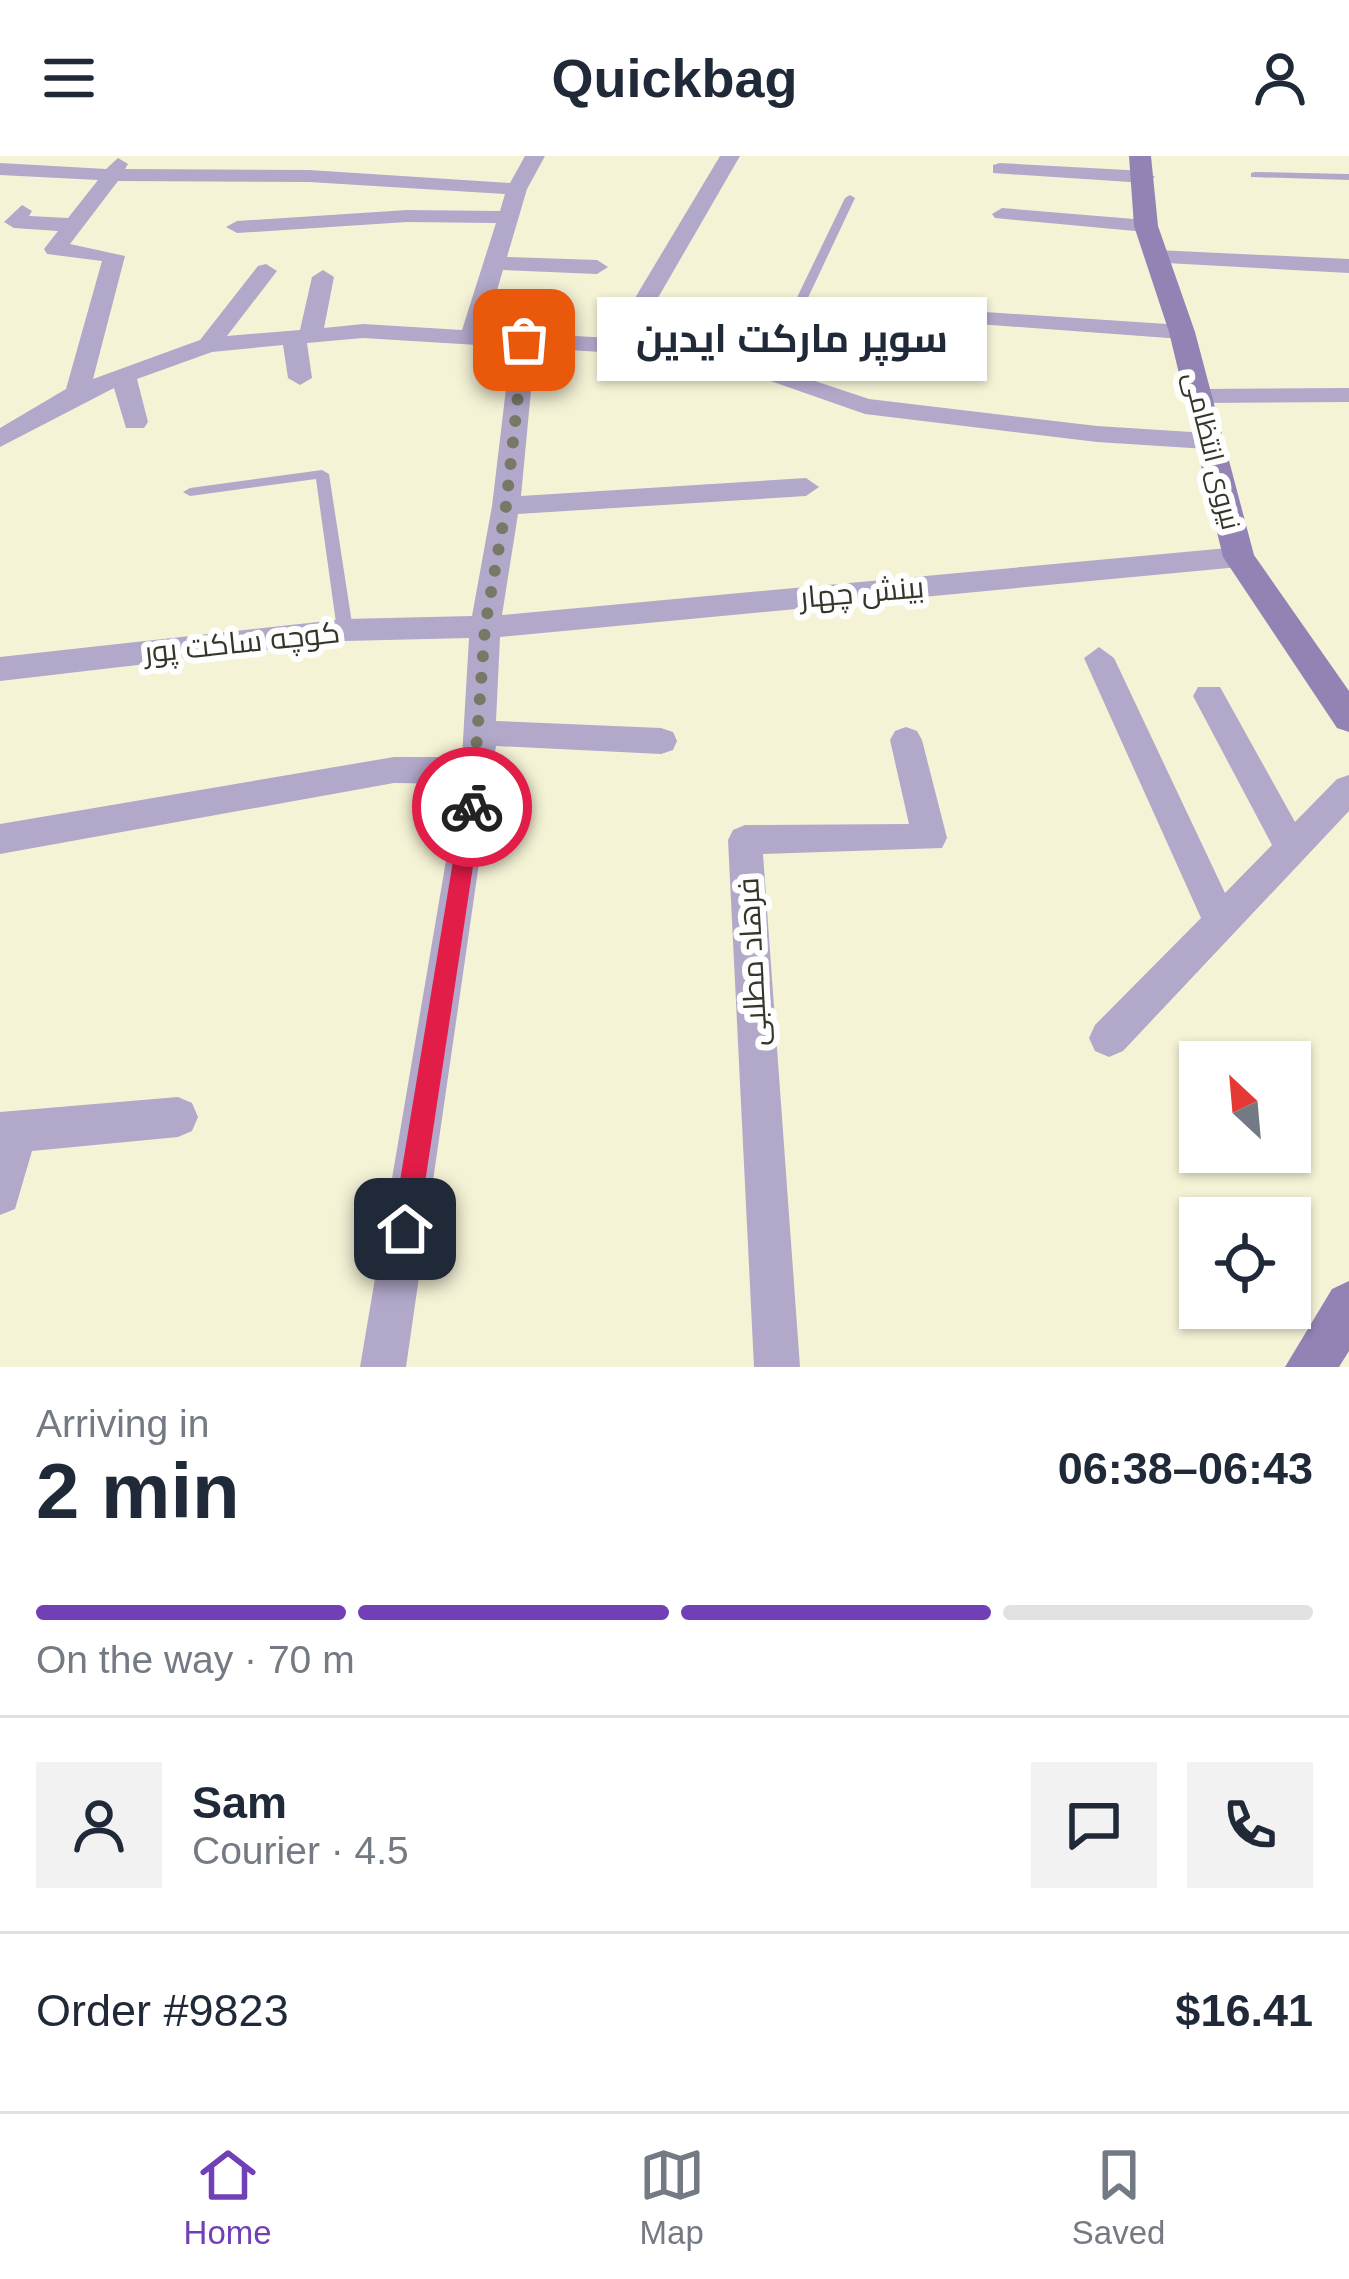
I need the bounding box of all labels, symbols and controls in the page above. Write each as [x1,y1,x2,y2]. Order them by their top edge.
icon: menu [36,45,102,111]
icon: person [1247,45,1313,111]
text: Quickbag [551,48,798,108]
pin [473,289,575,391]
callout: سوپر مارکت ایدین [596,298,986,382]
icon: bag [491,307,557,373]
text: سوپر مارکت ایدین [636,317,948,360]
street label: نیروی انتظامی [1177,369,1246,533]
street label: بینش چهار [797,570,926,617]
street label: کوچه ساکت پور [140,615,342,672]
courier [412,747,532,867]
icon: bike [439,774,505,840]
street label: فرهاد مطلبی [731,877,775,1047]
north arrow [1179,1041,1311,1173]
map controls [1179,1041,1311,1329]
pin [354,1178,456,1280]
icon: home [372,1196,438,1262]
button: locate [1179,1197,1311,1329]
text: Arriving in [36,1402,209,1445]
text: 06:38–06:43 [1058,1443,1313,1494]
text: 2 min [36,1447,240,1535]
text: On the way · 70 m [36,1638,355,1681]
button: person [36,1762,162,1888]
button: chat [1031,1762,1157,1888]
button: phone [1187,1762,1313,1888]
text: Sam [192,1777,287,1828]
text: Courier · 4.5 [192,1829,409,1872]
text: Order #9823 [36,1985,289,2036]
text: $16.41 [1175,1985,1313,2036]
tab: Home [184,2142,272,2252]
tab: Map [639,2142,705,2252]
tab: Saved [1072,2142,1165,2252]

